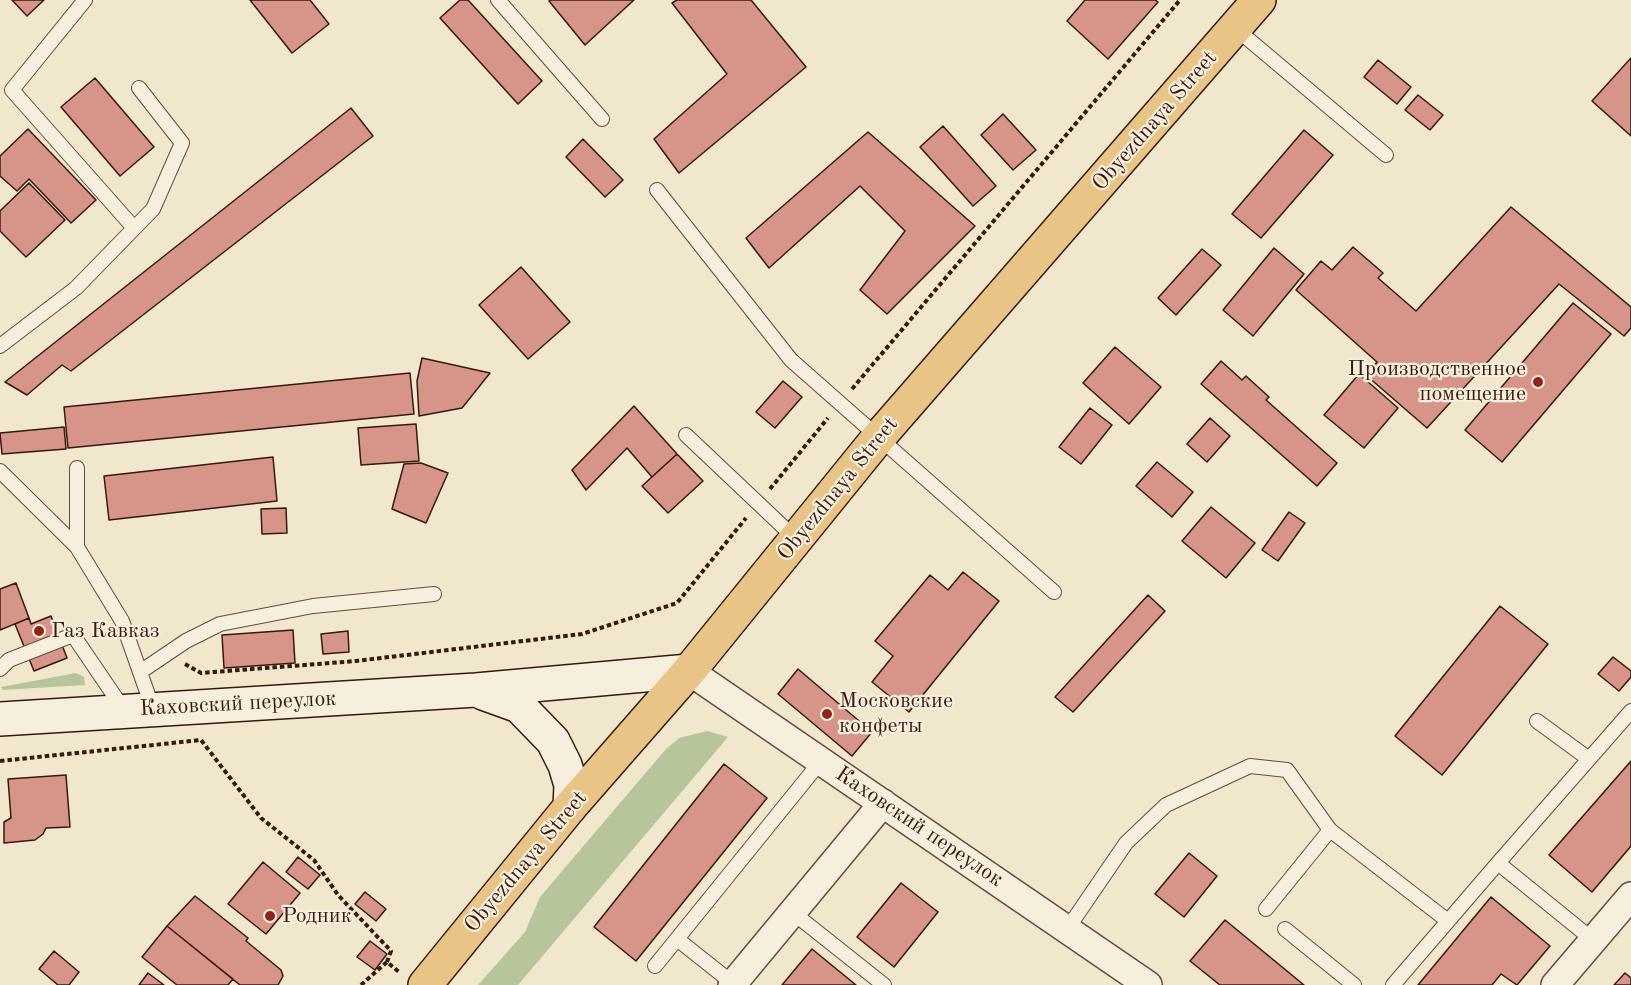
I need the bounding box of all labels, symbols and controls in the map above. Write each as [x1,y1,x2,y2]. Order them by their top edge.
street label: Obyezdnaya Street [1087,45,1223,197]
place label: Производственное помещение [1348,356,1526,408]
marker: Производственное помещение [1531,375,1545,389]
street label: Obyezdnaya Street [772,412,904,566]
place label: Газ Кавказ [51,618,160,644]
marker: Газ Кавказ [32,624,46,638]
street label: Каховский переулок [139,686,337,722]
place label: Московские конфеты [839,688,953,740]
marker: Московские конфеты [820,707,834,721]
street label: Каховский переулок [830,761,1008,893]
street label: Obyezdnaya Street [459,786,593,938]
place label: Родник [282,903,352,929]
marker: Родник [263,909,277,923]

